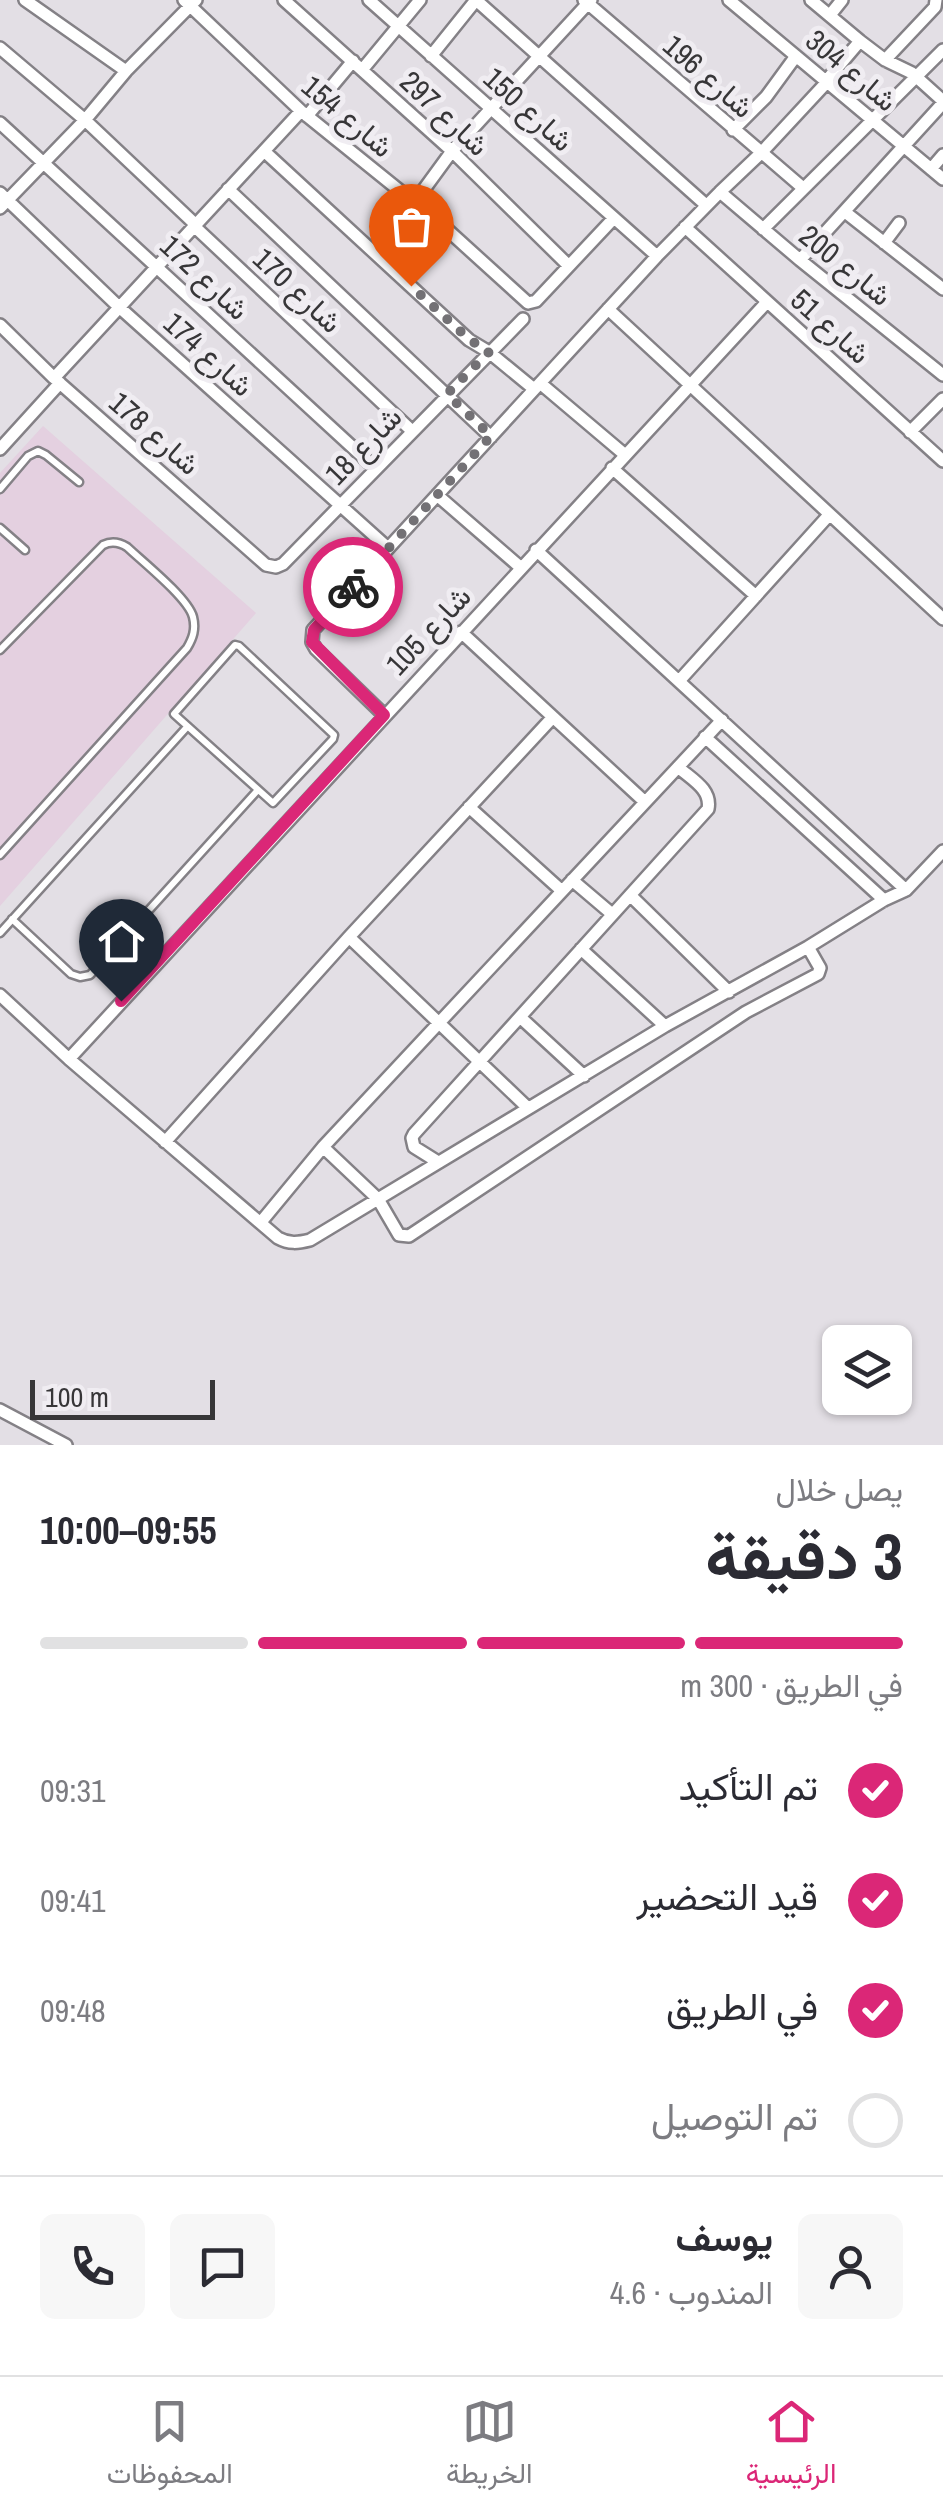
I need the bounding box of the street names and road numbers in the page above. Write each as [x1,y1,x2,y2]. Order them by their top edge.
street label: شارع 304 [797,20,906,121]
street label: شارع 196 [654,25,763,127]
street label: شارع 150 [475,58,583,161]
street label: شارع 297 [391,61,498,165]
street label: شارع 154 [293,66,402,167]
street label: شارع 200 [791,215,901,315]
street label: شارع 172 [151,225,258,329]
street label: شارع 170 [244,238,351,342]
street label: شارع 51 [782,279,880,373]
street label: شارع 174 [155,303,263,406]
street label: شارع 178 [100,382,209,484]
street label: شارع 18 [316,397,411,494]
street label: شارع 105 [376,577,480,684]

